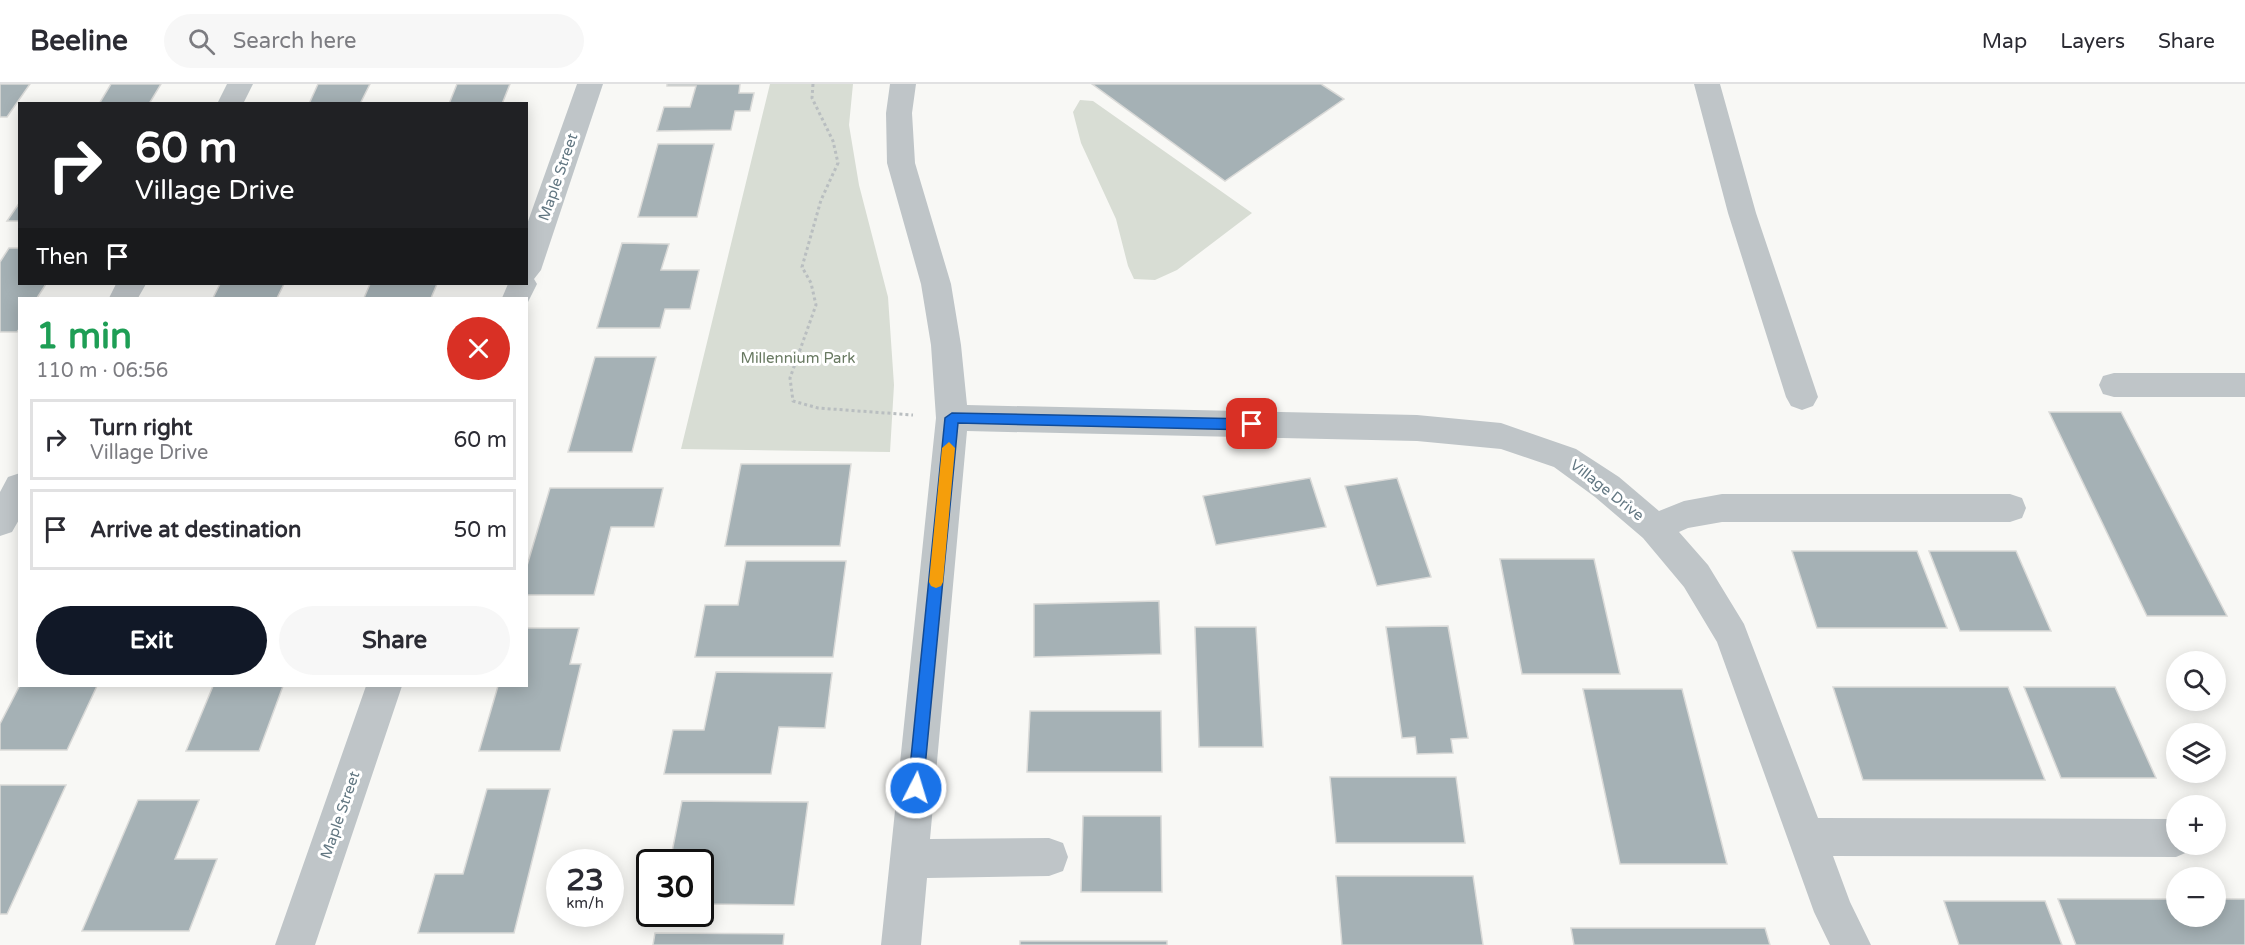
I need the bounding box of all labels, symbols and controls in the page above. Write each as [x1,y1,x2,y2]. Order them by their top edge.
search box [164,14,584,68]
text: Beeline [30,24,128,58]
icon: search [185,25,218,58]
text: Search here [233,28,357,54]
text: Map [1982,29,2027,54]
text: Layers [2060,29,2125,54]
text: Share [2158,29,2215,54]
text: 60 m [135,123,237,174]
icon: right [36,126,114,204]
street label: Maple Street [535,131,581,223]
text: Village Drive [135,174,295,207]
icon: arrive [101,240,134,273]
text: Then [36,244,89,270]
text: 1 min [36,315,132,358]
button: close [447,317,510,380]
park label: Millennium Park [741,349,855,367]
text: 110 m · 06:56 [36,359,168,383]
pin [1226,398,1277,449]
icon: arrive [1235,407,1268,440]
text: Turn right [90,415,192,441]
icon: right [39,423,72,456]
text: 60 m [453,427,507,453]
text: Village Drive [90,441,208,465]
street label: Village Drive [1567,456,1647,524]
icon: arrive [39,513,72,546]
text: Arrive at destination [90,517,301,543]
text: 50 m [453,517,507,543]
button: Exit [36,606,267,675]
button: Share [279,606,510,675]
map controls [2166,651,2226,927]
button: search [2166,651,2226,711]
button: layers [2166,723,2226,783]
position arrow [884,756,948,820]
street label: Maple Street [317,769,363,861]
button: + [2166,795,2226,855]
speed limit sign: 30 [636,849,714,927]
text: 23 [566,862,604,899]
button: − [2166,867,2226,927]
text: km/h [566,894,604,912]

